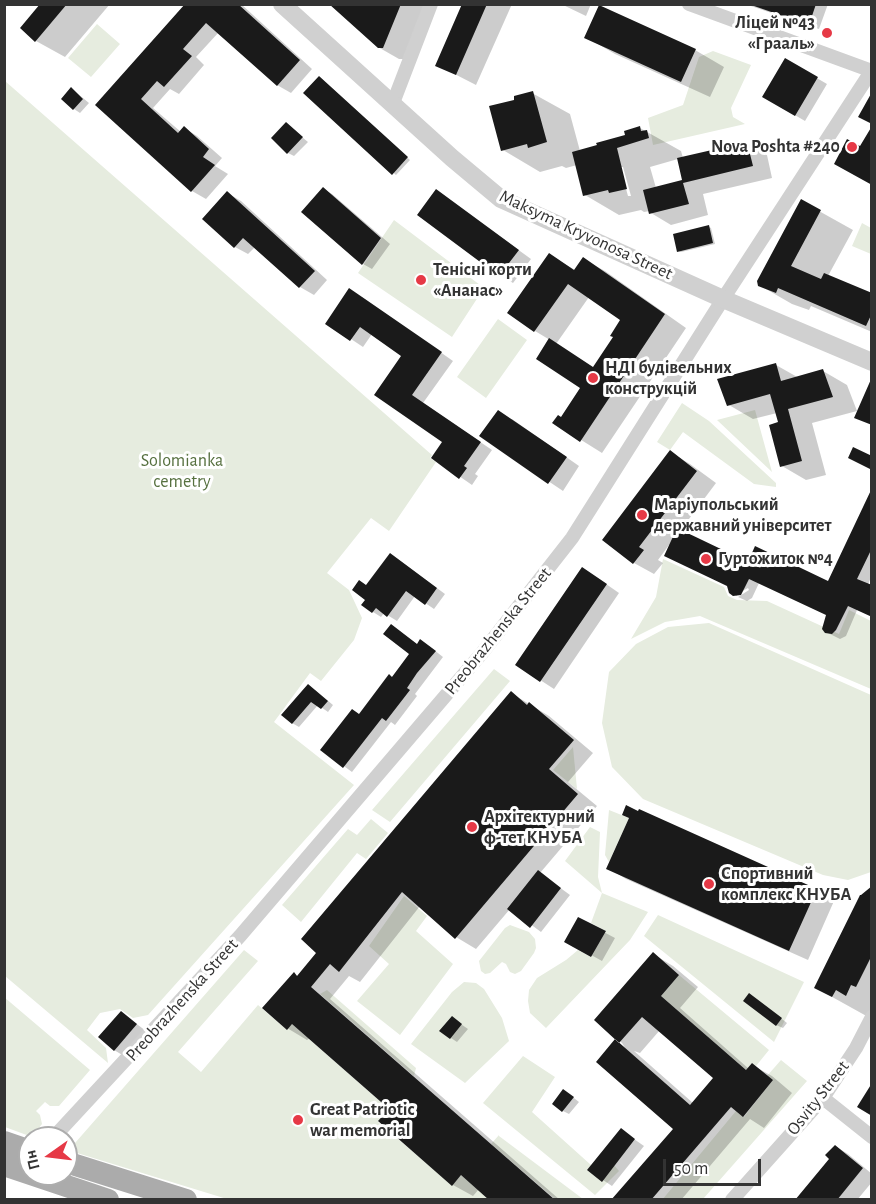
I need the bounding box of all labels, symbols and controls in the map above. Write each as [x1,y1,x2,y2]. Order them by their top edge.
place label: Ліцей №43 «Грааль» [735,12,815,54]
marker: Ліцей №43 «Грааль» [820,26,834,40]
place label: Nova Poshta #240 [711,136,840,158]
marker: Nova Poshta #240 [845,140,859,154]
street label: Maksyma Kryvonosa Street [496,185,676,285]
place label: Тенісні корти «Ананас» [433,259,532,302]
marker: Тенісні корти «Ананас» [414,273,428,287]
place label: НДІ будівельних конструкцій [605,357,732,400]
marker: НДІ будівельних конструкцій [586,371,600,385]
park label: Solomianka cemetry [141,450,223,492]
place label: Маріупольський державний університет [654,494,832,536]
marker: Маріупольський державний університет [635,508,649,522]
place label: Гуртожиток №4 [718,548,833,570]
marker: Гуртожиток №4 [699,552,713,566]
street label: Preobrazhenska Street [440,563,556,699]
place label: Архітектурний ф-тет КНУБА [484,806,595,848]
marker: Архітектурний ф-тет КНУБА [465,820,479,834]
place label: Спортивний комплекс КНУБА [721,863,851,906]
marker: Спортивний комплекс КНУБА [702,877,716,891]
street label: Preobrazhenska Street [121,934,243,1066]
street label: Osvity Street [782,1056,854,1140]
place label: Great Patriotic war memorial [310,1099,414,1142]
marker: Great Patriotic war memorial [291,1113,305,1127]
north arrow [18,1126,78,1186]
scale bar [666,1147,764,1185]
text: Пн [22,1148,43,1171]
text: 50 m [674,1160,708,1178]

